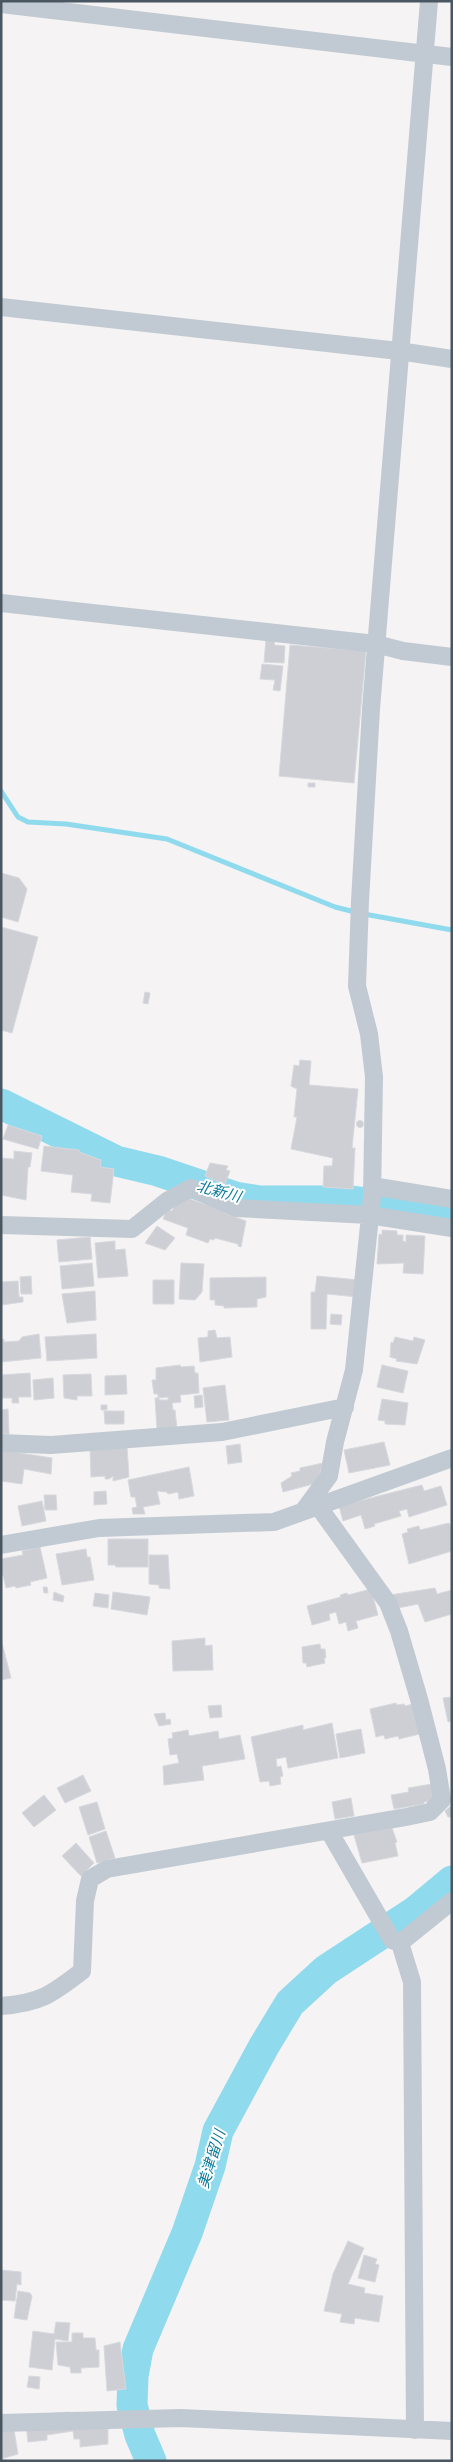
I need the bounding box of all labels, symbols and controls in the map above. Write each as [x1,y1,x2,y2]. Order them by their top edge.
water label: 北新川 [195,1177,245,1206]
water label: 美津留川 [194,2126,228,2190]

